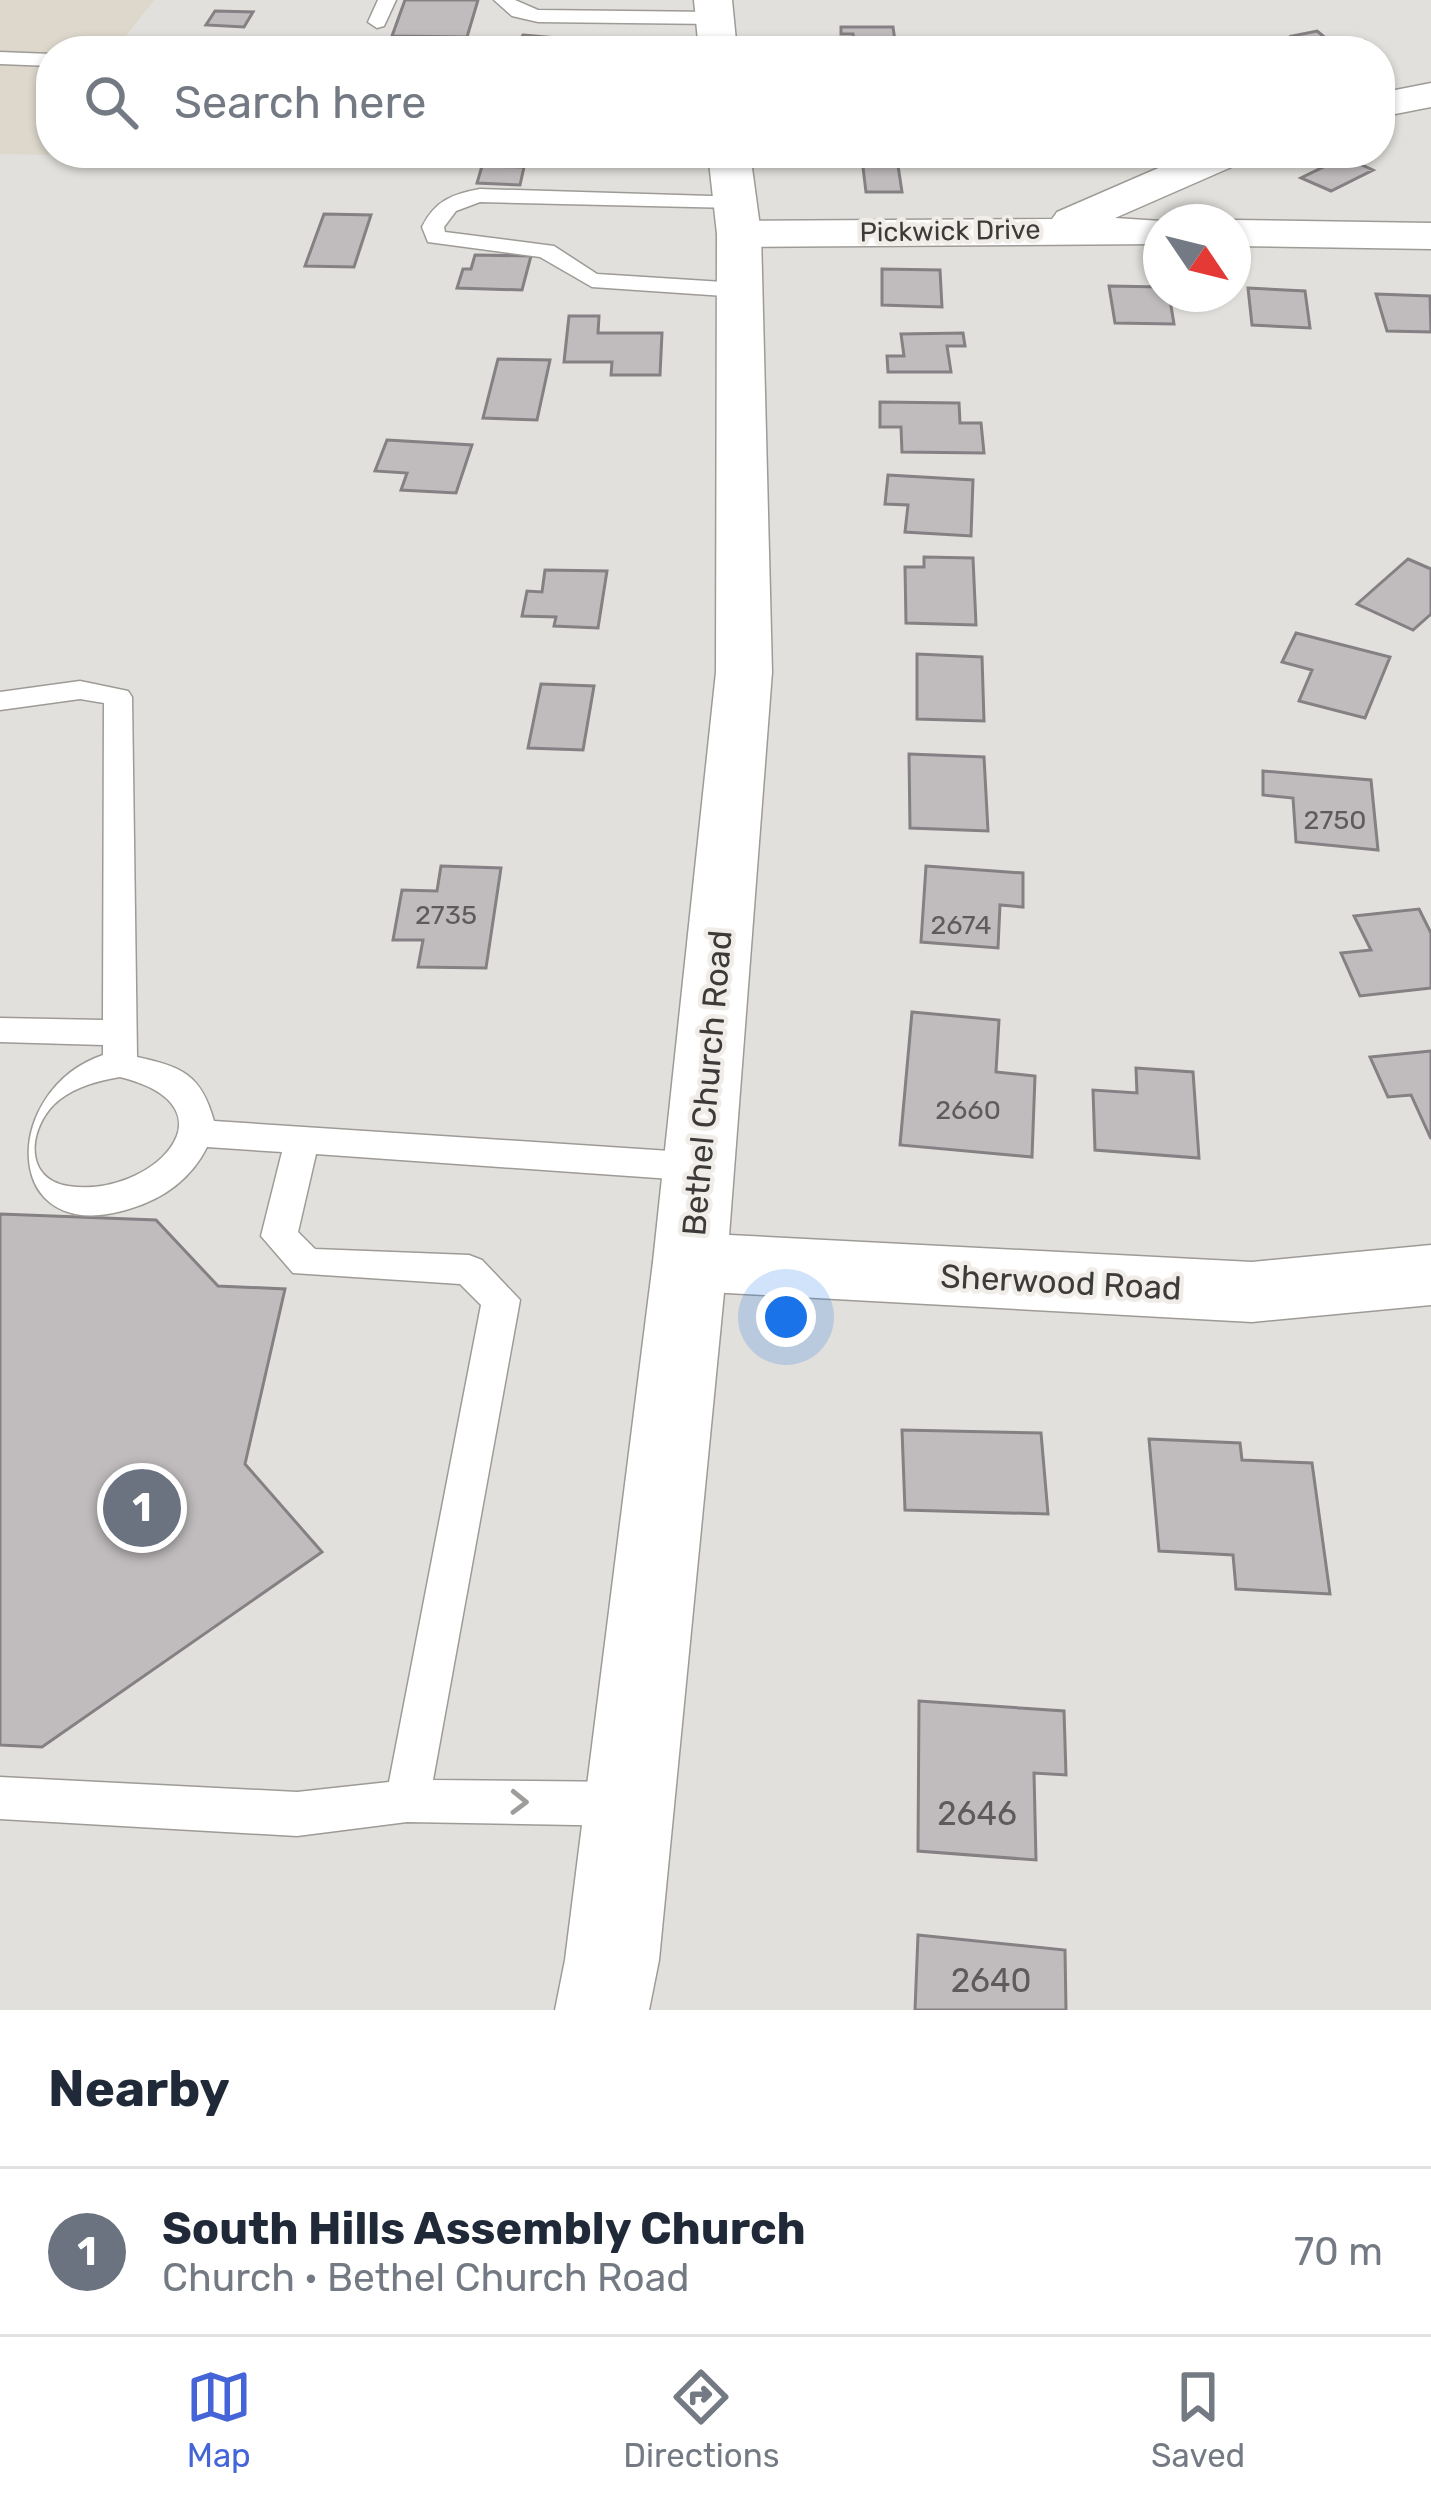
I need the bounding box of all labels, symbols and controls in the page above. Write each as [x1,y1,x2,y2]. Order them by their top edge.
search box [36,36,1395,168]
icon: search [78,69,144,135]
text: Search here [174,76,426,129]
north arrow [1143,204,1251,312]
street label: Pickwick Drive [859,213,1041,249]
house number: 2750 [1304,804,1366,836]
house number: 2735 [415,899,477,931]
house number: 2674 [931,909,992,941]
street label: Bethel Church Road [674,929,740,1237]
house number: 2660 [935,1094,1001,1126]
street label: Sherwood Road [939,1256,1183,1308]
your location [756,1287,816,1347]
pin: 1 [103,1463,181,1553]
one-way arrow [510,1789,529,1815]
house number: 2646 [937,1794,1017,1833]
house number: 2640 [951,1961,1031,2000]
text: Nearby [48,2058,230,2119]
text: South Hills Assembly Church [162,2202,806,2255]
text: 1 [77,2229,97,2275]
text: 70 m [1294,2229,1383,2275]
text: Church · Bethel Church Road [162,2255,689,2301]
tab: Map [186,2364,252,2475]
tab: Directions [623,2364,780,2475]
tab: Saved [1151,2364,1245,2475]

